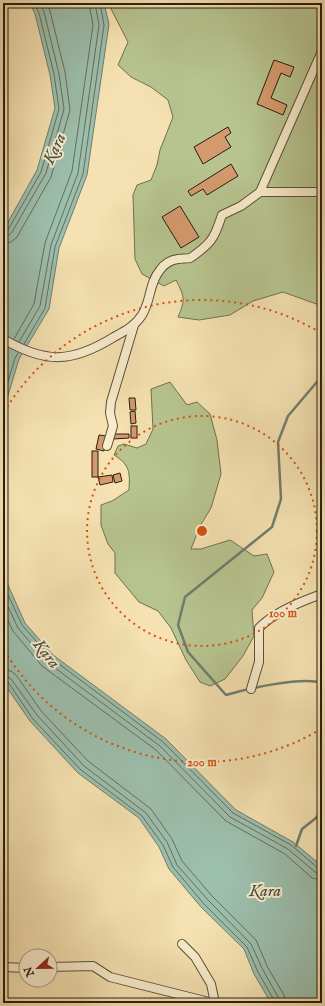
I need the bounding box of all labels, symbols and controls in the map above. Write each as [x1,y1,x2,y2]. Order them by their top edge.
water label: Kara [38,130,71,169]
centre of rings [195,524,209,538]
text: 100 m [269,606,298,621]
water label: Kara [27,634,64,673]
text: 200 m [187,755,217,770]
water label: Kara [248,881,281,902]
north arrow [18,948,58,988]
text: N [21,964,38,979]

